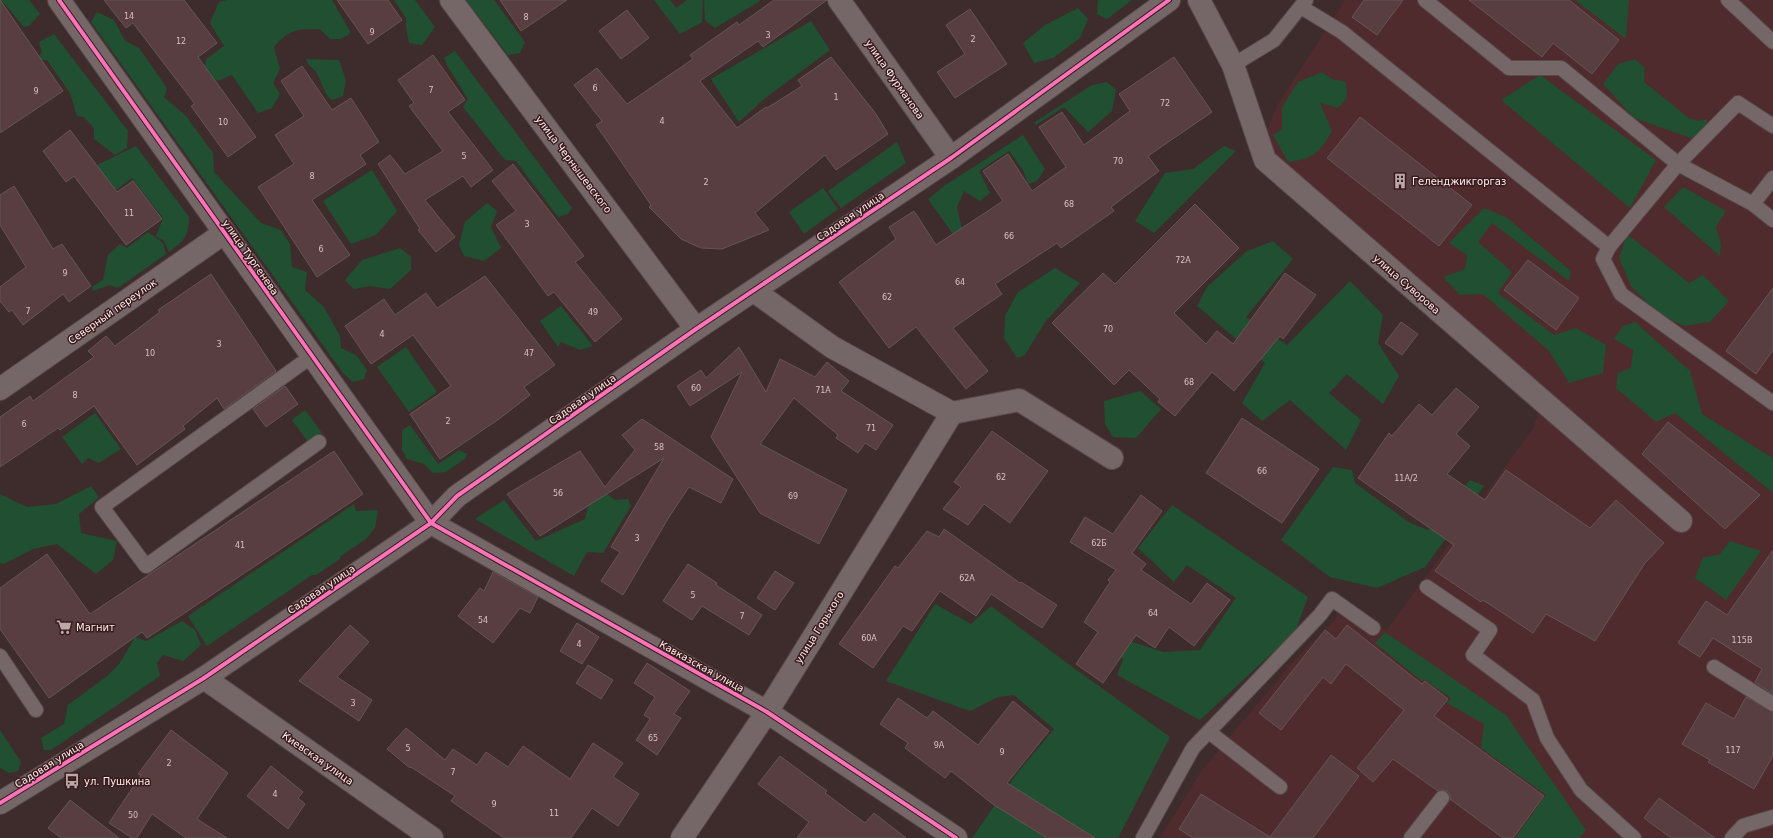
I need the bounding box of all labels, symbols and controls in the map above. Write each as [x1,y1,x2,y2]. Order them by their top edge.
house number: 14 [124,12,134,21]
house number: 8 [523,13,529,22]
house number: 9 [369,28,375,37]
house number: 3 [765,31,771,40]
house number: 2 [970,35,976,44]
house number: 12 [176,37,186,46]
street label: улица Фурманова [863,38,926,121]
house number: 6 [592,84,598,93]
house number: 7 [428,86,434,95]
house number: 9 [33,87,39,96]
house number: 1 [833,93,839,102]
house number: 72 [1160,99,1170,108]
street label: улица Чернышевского [533,113,614,215]
house number: 4 [659,117,665,126]
house number: 10 [218,118,228,127]
house number: 5 [461,152,467,161]
house number: 70 [1113,157,1123,166]
house number: 8 [309,172,315,181]
building icon: Геленджикгоргаз [1391,172,1409,190]
place label: Геленджикгоргаз [1412,176,1506,187]
house number: 2 [703,178,709,187]
street label: Садовая улица [814,190,886,243]
house number: 68 [1064,200,1074,209]
house number: 11 [124,209,134,218]
street label: улица Тургенева [220,218,281,297]
house number: 3 [524,220,530,229]
house number: 66 [1004,232,1014,241]
house number: 6 [318,245,324,254]
street label: улица Суворова [1371,253,1442,316]
house number: 72А [1175,256,1191,265]
house number: 9 [62,269,68,278]
street label: Северный переулок [66,277,159,346]
house number: 64 [955,278,965,287]
house number: 62 [882,293,892,302]
house number: 7 [25,307,31,316]
house number: 49 [588,308,598,317]
house number: 70 [1103,325,1113,334]
house number: 4 [379,330,385,339]
house number: 3 [216,340,222,349]
house number: 10 [145,349,155,358]
house number: 47 [524,349,534,358]
street label: Садовая улица [547,372,618,427]
house number: 68 [1184,378,1194,387]
house number: 60 [691,384,701,393]
house number: 71А [815,386,831,395]
house number: 8 [72,391,78,400]
house number: 2 [445,417,451,426]
house number: 6 [21,420,27,429]
house number: 71 [866,424,876,433]
house number: 58 [654,443,664,452]
house number: 66 [1257,467,1267,476]
house number: 62 [996,473,1006,482]
house number: 11А/2 [1394,474,1418,483]
house number: 56 [553,489,563,498]
house number: 69 [788,492,798,501]
house number: 3 [634,534,640,543]
house number: 62Б [1091,539,1107,548]
house number: 41 [235,541,245,550]
street label: Садовая улица [285,563,357,616]
house number: 62А [959,574,975,583]
street label: улица Горького [793,589,846,665]
house number: 5 [690,591,696,600]
house number: 64 [1148,609,1158,618]
house number: 7 [739,612,745,621]
house number: 54 [478,616,488,625]
supermarket icon: Магнит [55,618,73,636]
place label: Магнит [76,622,115,633]
house number: 60А [861,634,877,643]
house number: 115В [1732,636,1752,645]
street label: Кавказская улица [657,639,746,694]
house number: 4 [576,640,582,649]
house number: 3 [350,699,356,708]
street label: Киевская улица [280,730,355,787]
house number: 65 [648,734,658,743]
street label: Садовая улица [13,739,86,790]
house number: 9А [934,741,945,750]
house number: 5 [405,744,411,753]
house number: 117 [1725,746,1741,755]
house number: 9 [999,748,1005,757]
house number: 2 [166,759,172,768]
house number: 7 [450,768,456,777]
bus stop icon: ул. Пушкина [63,772,81,790]
place label: ул. Пушкина [84,776,150,787]
house number: 4 [272,790,278,799]
house number: 9 [491,800,497,809]
house number: 11 [549,809,559,818]
house number: 50 [128,811,138,820]

